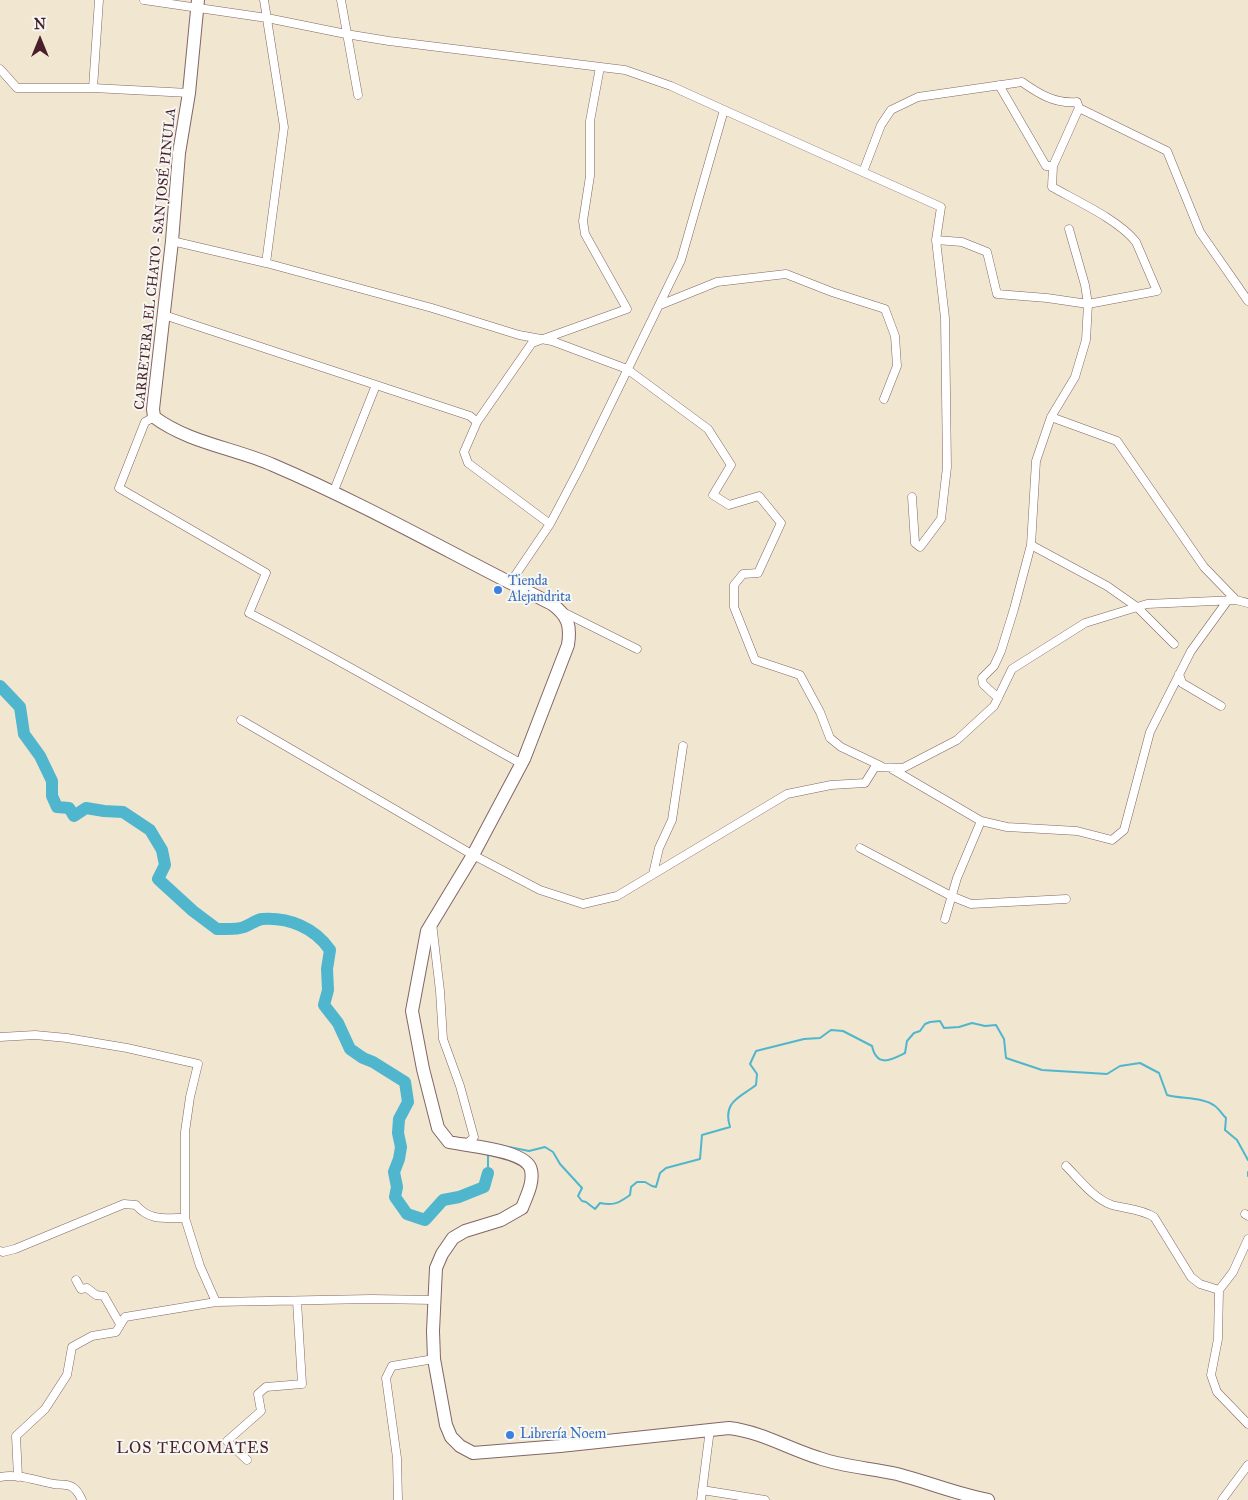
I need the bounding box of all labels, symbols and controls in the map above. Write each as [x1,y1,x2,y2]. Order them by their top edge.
north arrow [15,15,65,65]
text: N [34,16,46,33]
street label: CARRETERA EL CHATO - SAN JOSÉ PINULA [132,107,180,411]
place label: Tienda Alejandrita [508,574,571,606]
marker: Tienda Alejandrita [492,584,504,596]
place label: Librería Noem [520,1427,606,1443]
marker: Librería Noem [504,1429,516,1441]
district label: LOS TECOMATES [115,1439,271,1459]

